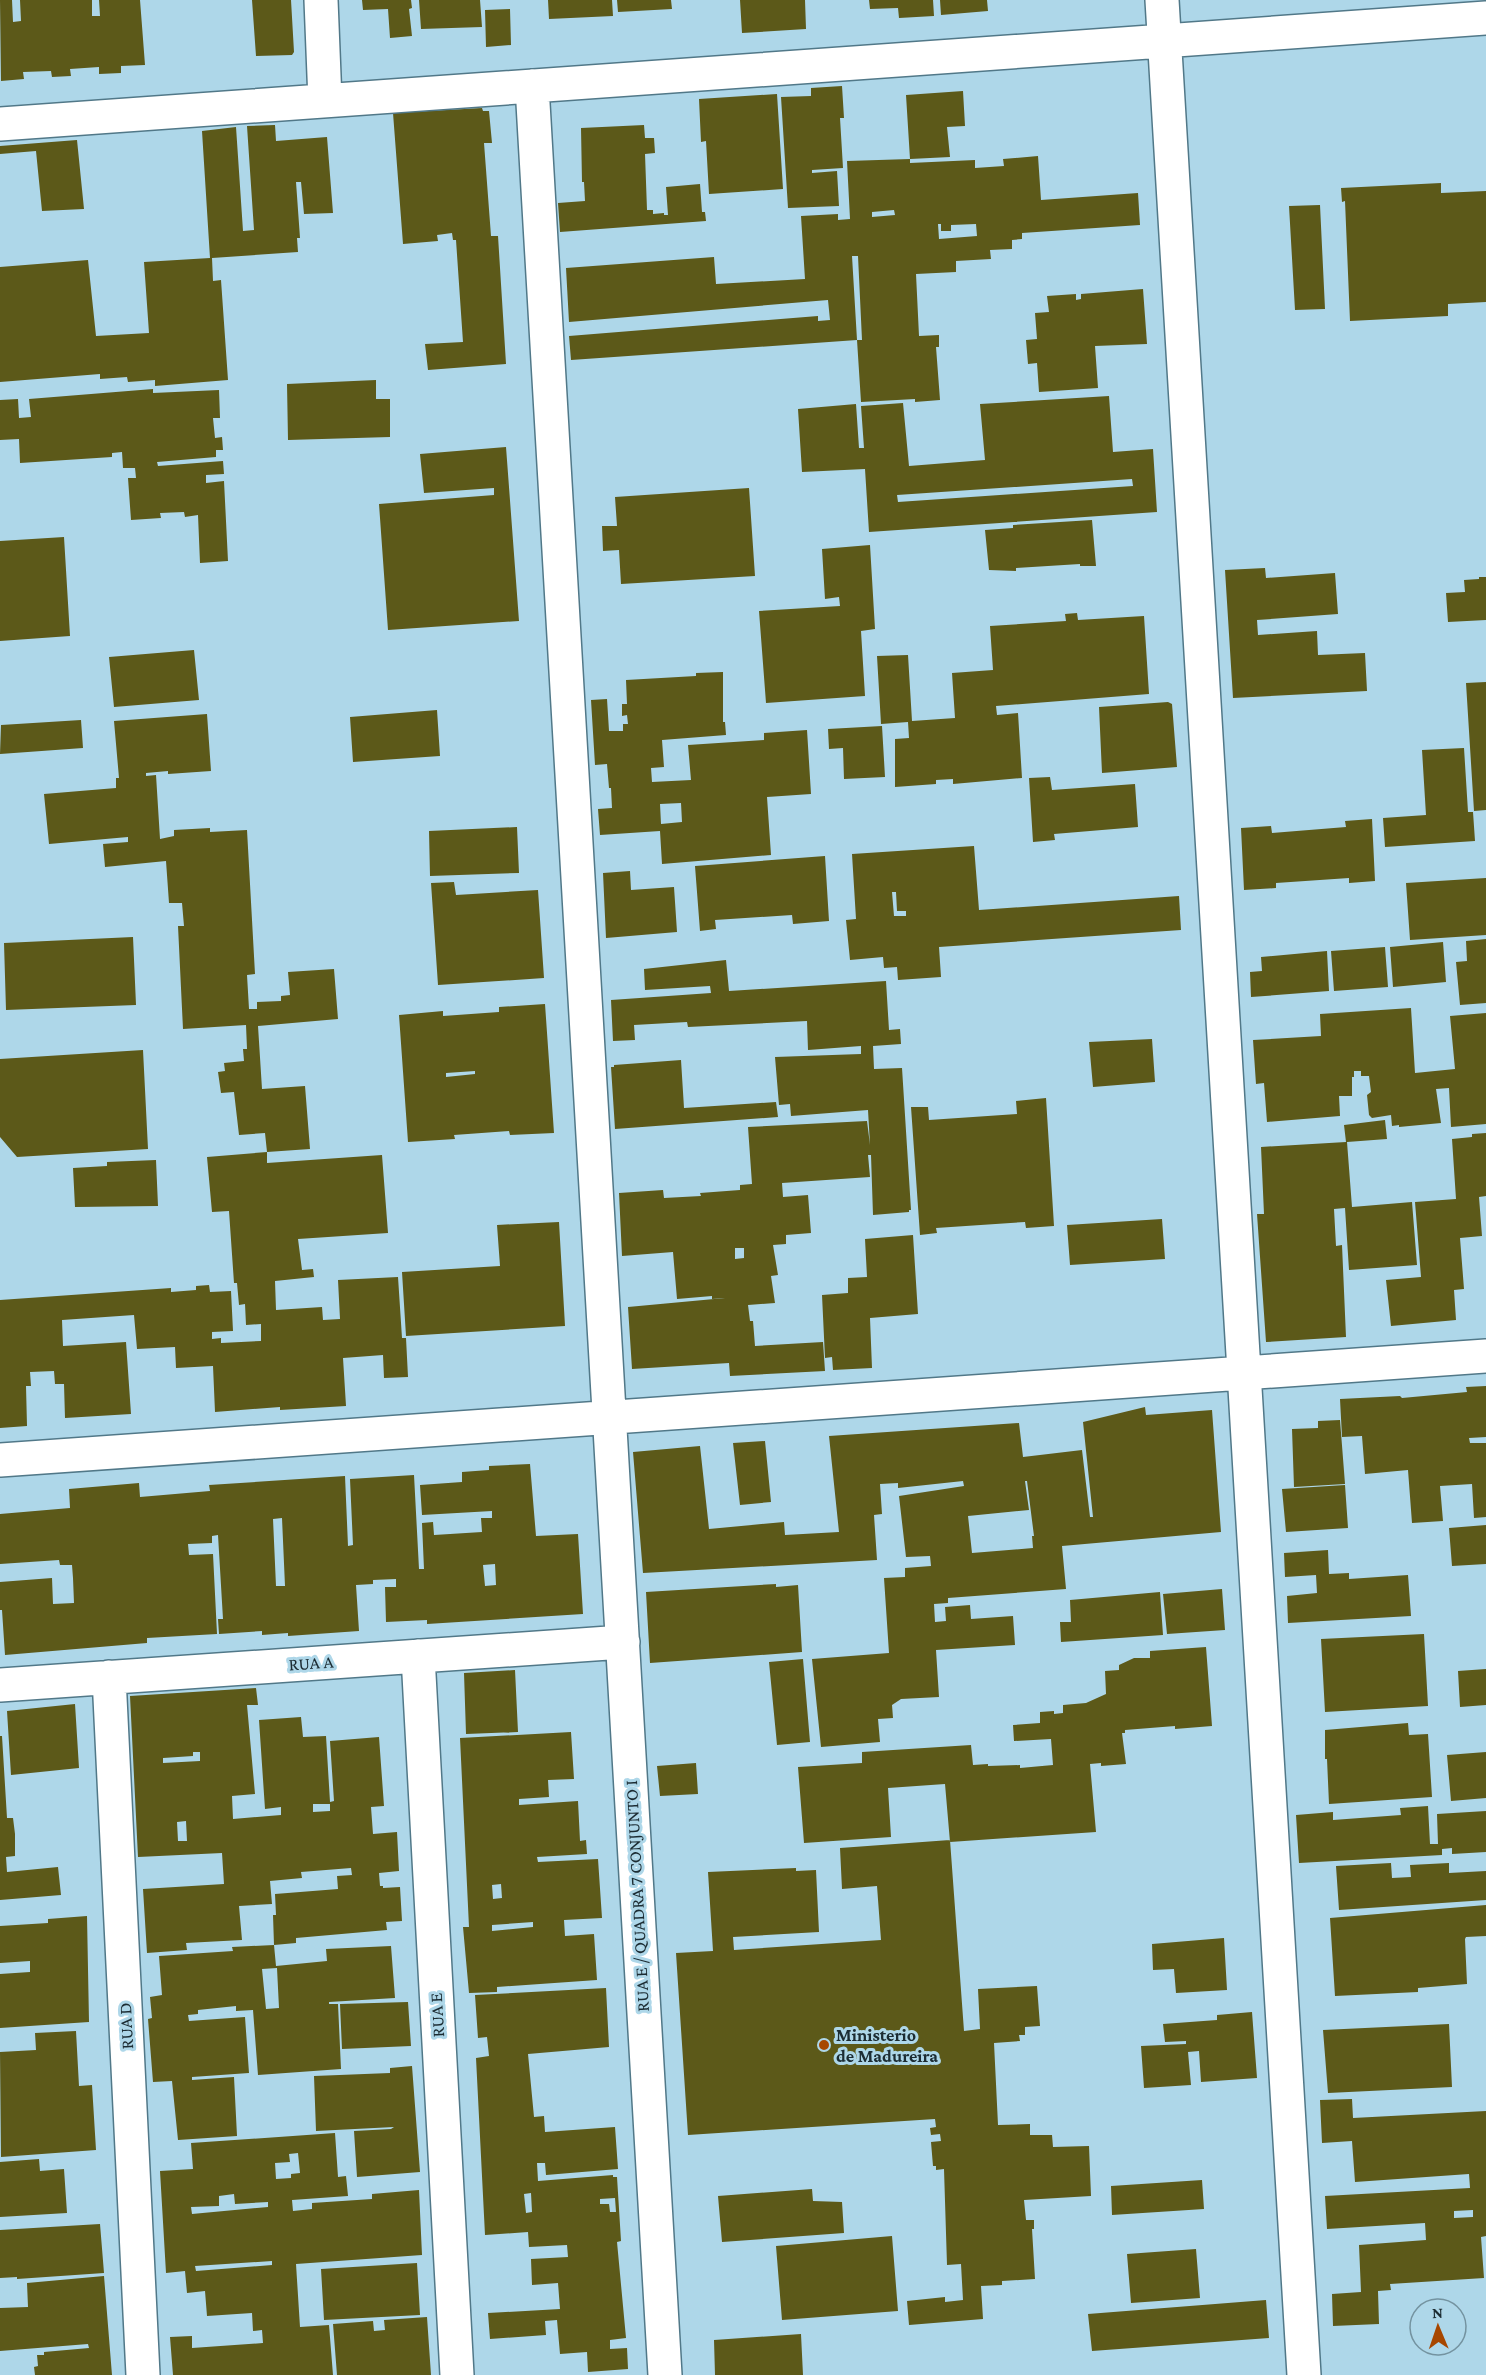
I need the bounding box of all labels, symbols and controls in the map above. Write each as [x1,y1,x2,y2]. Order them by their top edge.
street label: RUA A [288,1651,335,1675]
street label: RUA E / QUADRA 7 CONJUNTO I [621,1780,653,2012]
street label: RUA E [426,1992,448,2038]
street label: RUA D [115,2002,137,2050]
place label: Ministerio de Madureira [836,2025,938,2066]
marker: Ministerio de Madureira [817,2038,831,2052]
north arrow [1408,2297,1468,2357]
text: N [1432,2304,1443,2321]

